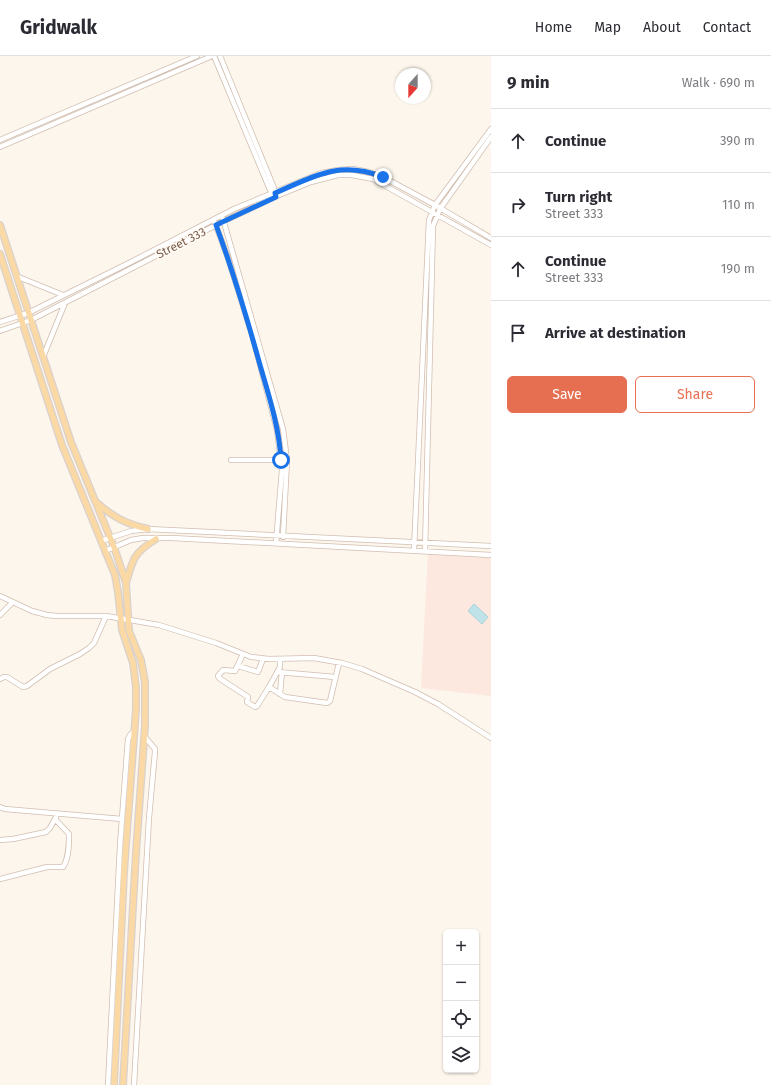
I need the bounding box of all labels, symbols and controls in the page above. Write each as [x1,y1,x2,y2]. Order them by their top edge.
text: Gridwalk [20,16,97,39]
text: Home [535,19,572,36]
text: Map [594,19,621,36]
text: About [643,19,681,36]
text: Contact [703,19,751,36]
north arrow [395,68,431,104]
text: 9 min [507,72,550,93]
text: Walk · 690 m [682,75,755,90]
icon: ahead [507,130,529,152]
text: Continue [545,132,606,150]
text: 390 m [720,133,755,148]
route end [374,168,392,186]
text: Turn right [545,188,612,206]
icon: right [507,194,529,216]
text: 110 m [722,197,755,212]
text: Street 333 [545,206,603,221]
street label: Street 333 [154,225,208,261]
text: Continue [545,252,606,270]
icon: ahead [507,258,529,280]
text: 190 m [721,261,755,276]
text: Street 333 [545,270,603,285]
icon: arrive [507,322,529,344]
text: Arrive at destination [545,324,686,342]
button: Save [507,376,627,413]
button: Share [635,376,755,413]
route start [272,451,290,469]
map controls [443,929,479,1073]
button: + [443,929,479,965]
button: − [443,965,479,1001]
button: locate [443,1001,479,1037]
button: layers [443,1037,479,1073]

